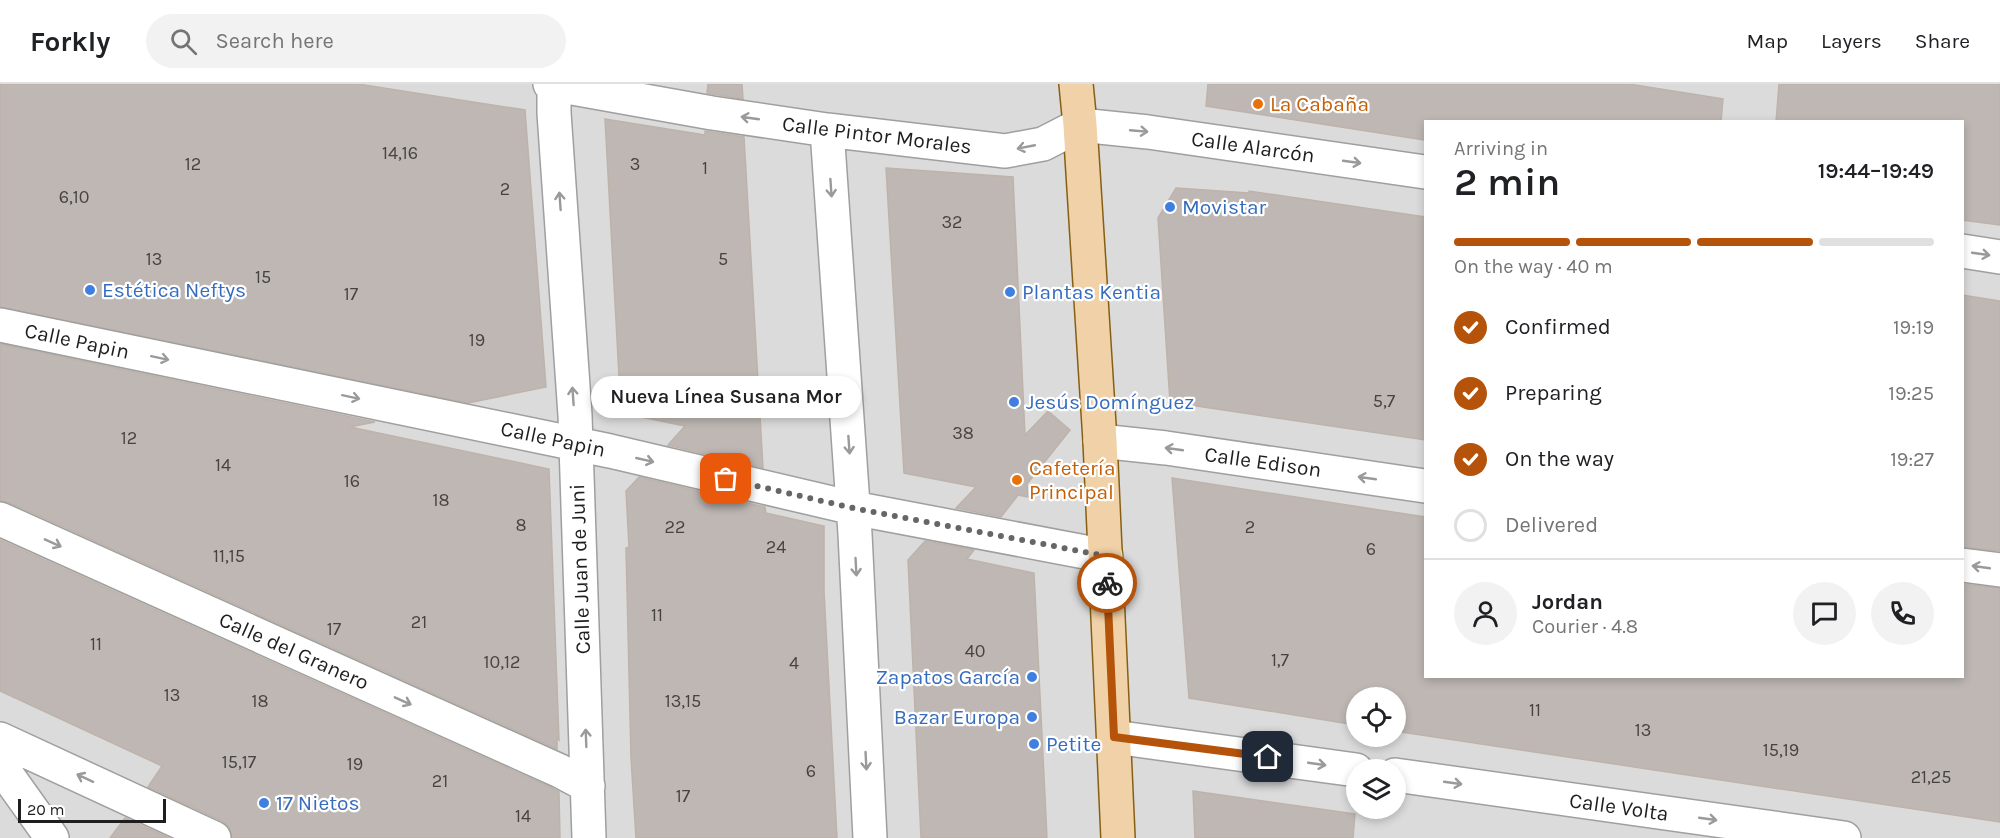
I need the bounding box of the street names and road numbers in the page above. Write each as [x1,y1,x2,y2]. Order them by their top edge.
street label: Calle Pintor Morales [781,111,973,159]
street label: Calle Alarcón [1190,126,1316,168]
street label: Calle Papin [22,318,132,364]
street label: Calle Papin [498,416,608,462]
street label: Calle Edison [1203,442,1323,482]
street label: Calle Juan de Juni [565,483,595,655]
street label: Calle del Granero [215,607,373,695]
street label: Calle Volta [1568,788,1670,826]

